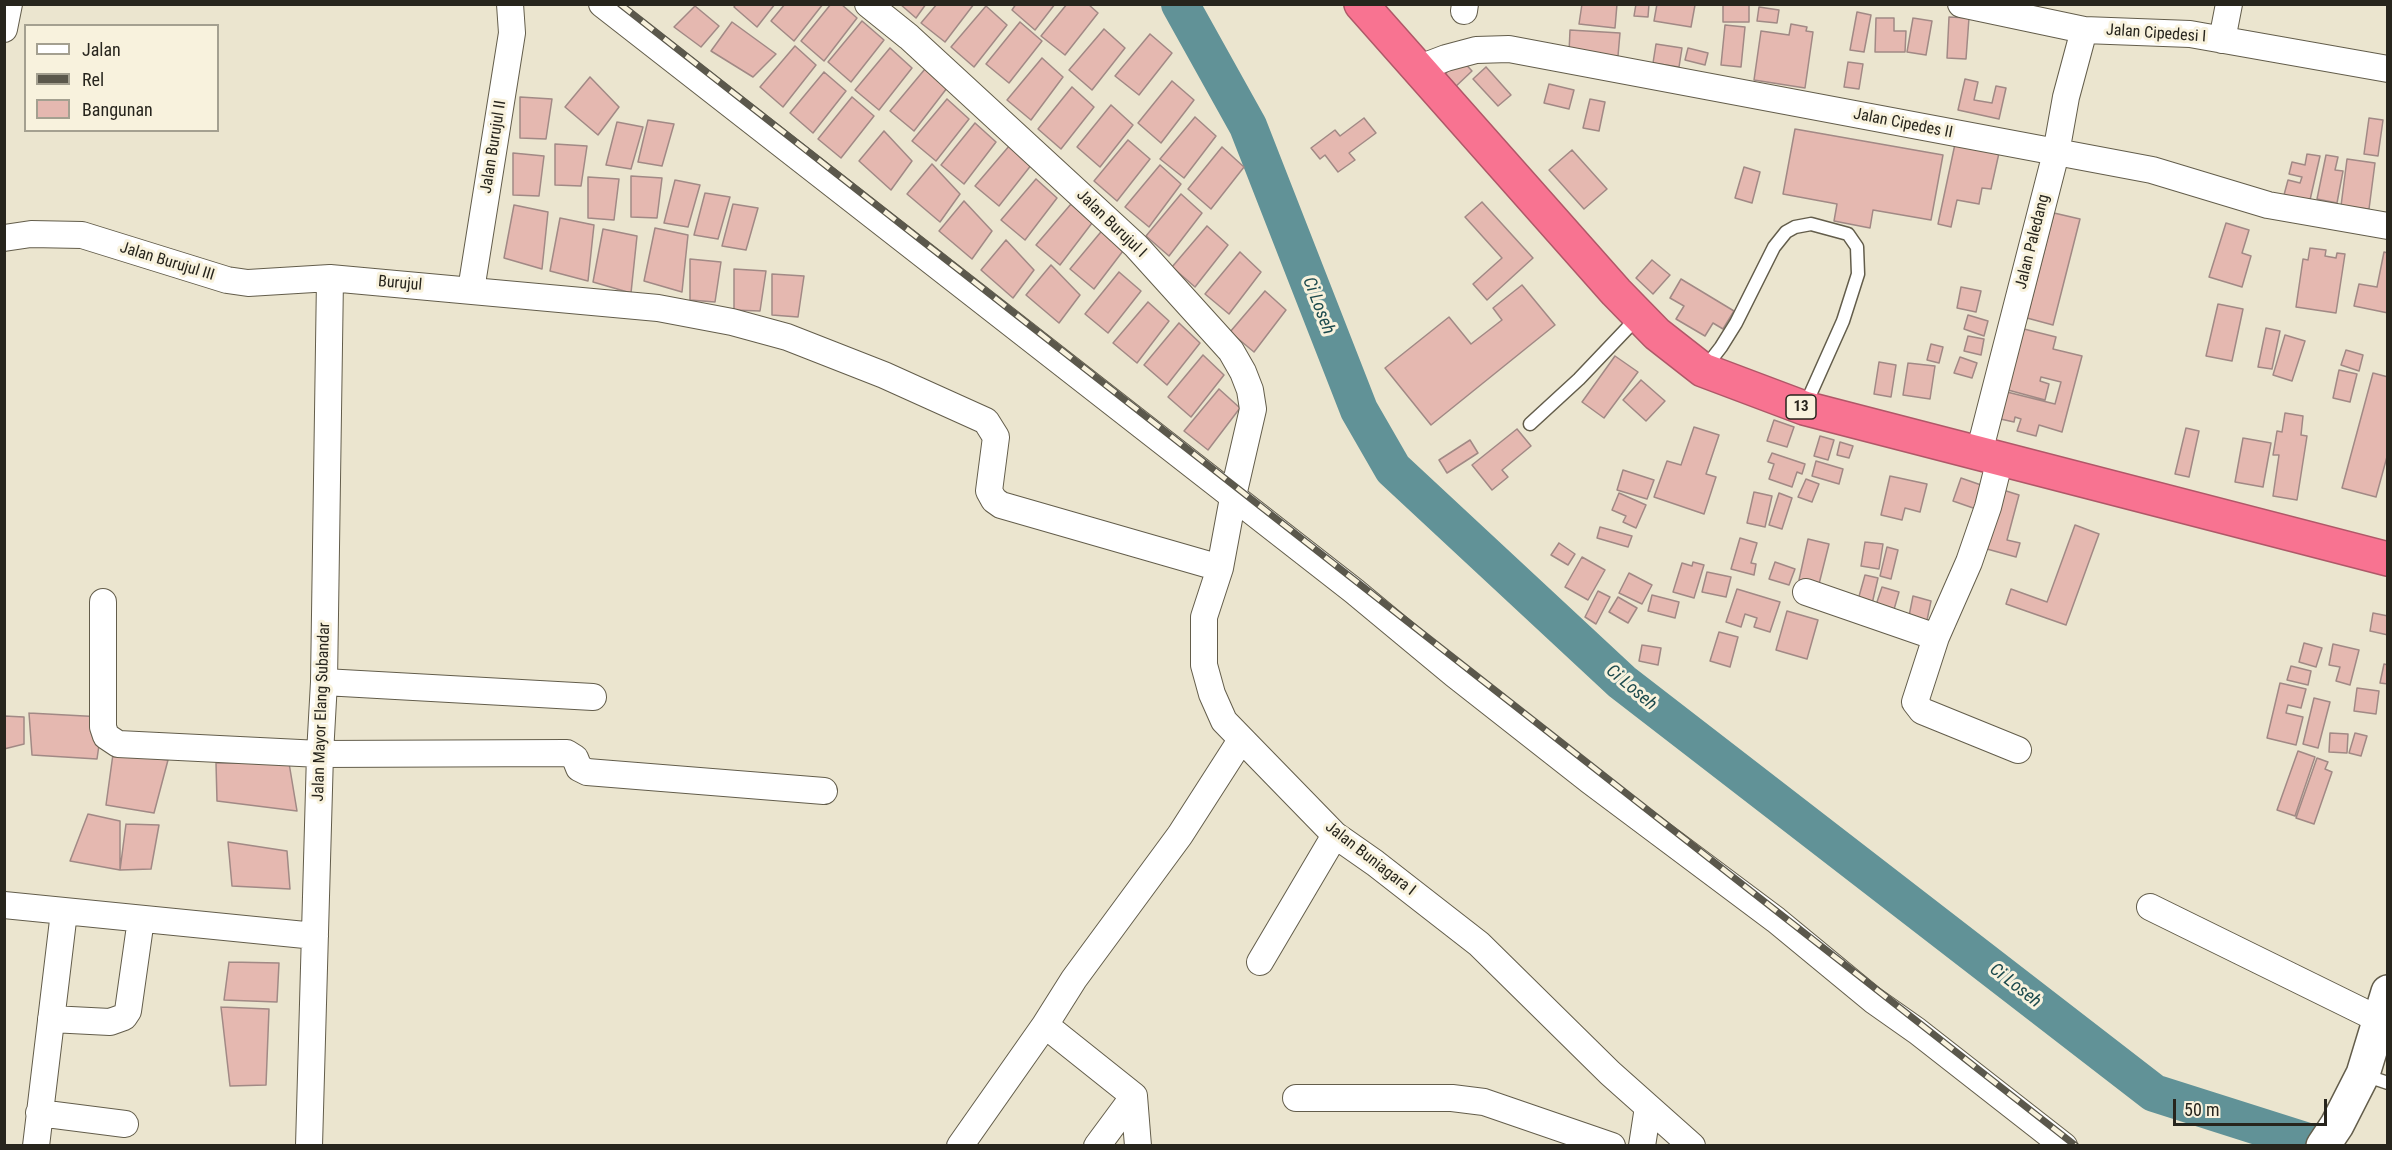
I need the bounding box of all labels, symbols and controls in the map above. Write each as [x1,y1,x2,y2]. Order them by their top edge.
street label: Jalan Cipedesi I [2105,21,2207,47]
legend [24,24,219,132]
text: Jalan [82,39,121,60]
text: Rel [82,69,104,90]
text: Bangunan [82,99,153,120]
street label: Jalan Burujul II [477,99,511,195]
street label: Jalan Cipedes II [1852,105,1954,143]
street label: Jalan Burujul I [1072,186,1150,262]
street label: Jalan Paledang [2012,193,2054,291]
street label: Jalan Burujul III [117,239,217,285]
street label: Burujul [377,273,423,295]
water label: Ci Loseh [1297,274,1339,338]
road number: 13 [1786,395,1816,419]
street label: Jalan Mayor Elang Subandar [309,622,335,802]
water label: Ci Loseh [1601,661,1661,715]
street label: Jalan Buniagara I [1321,818,1419,900]
water label: Ci Loseh [1985,959,2045,1013]
scale bar [2176,1087,2330,1125]
text: 50 m [2184,1099,2219,1120]

